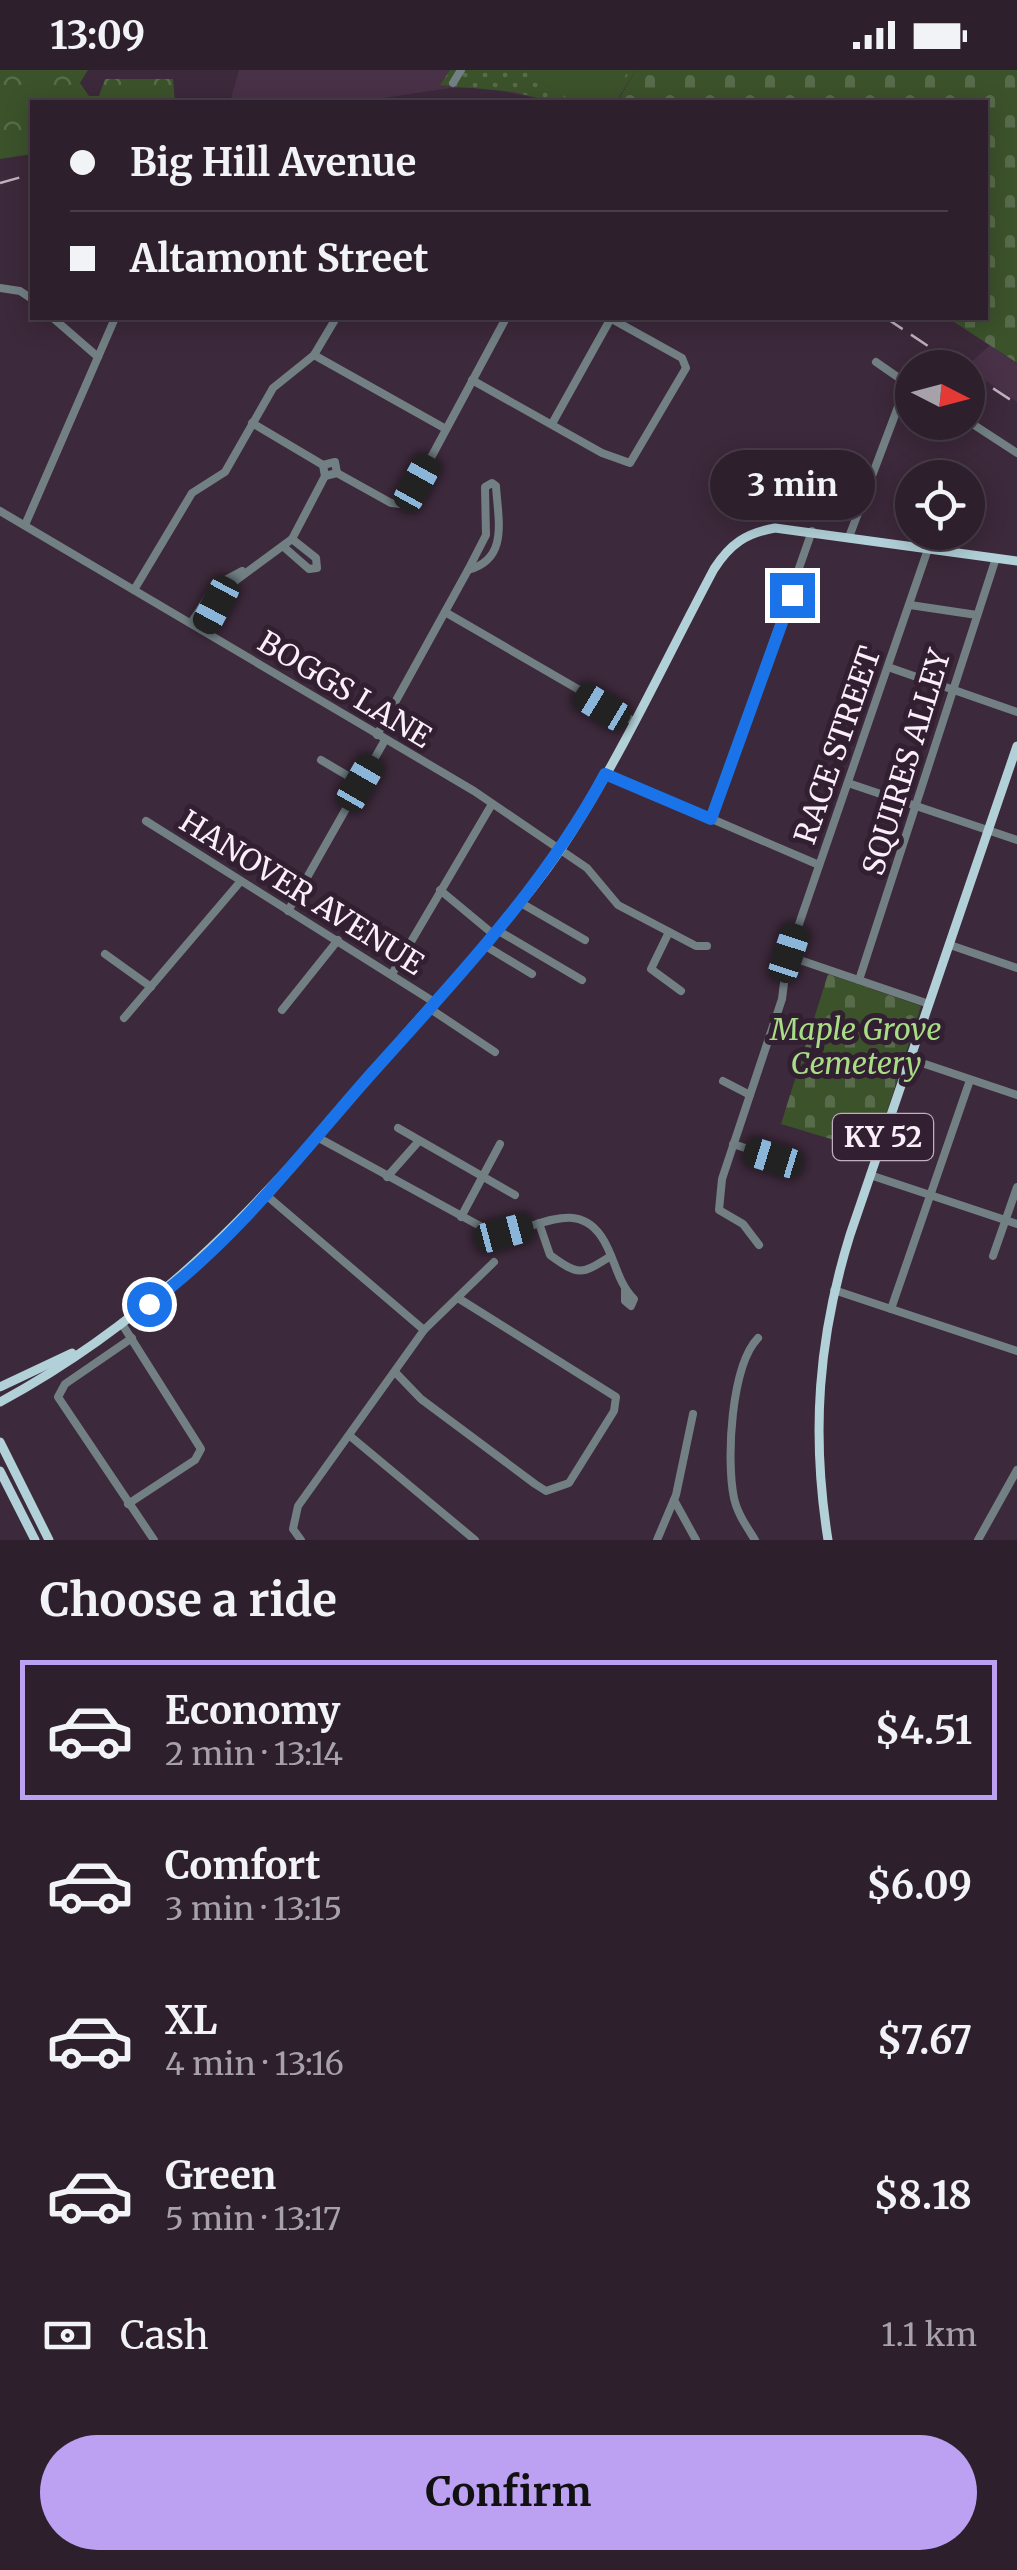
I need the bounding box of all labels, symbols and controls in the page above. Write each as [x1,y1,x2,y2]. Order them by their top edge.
text: 13:09 [50,12,145,59]
text: Big Hill Avenue [130,139,416,186]
text: Altamont Street [130,235,428,282]
north arrow [895,350,985,440]
map controls [895,350,985,550]
car [389,449,445,517]
callout: 3 min [710,450,874,520]
button: locate [895,460,985,550]
text: 3 min [747,465,838,505]
car [189,571,243,639]
route end [770,573,815,618]
street label: BOGGS LANE [251,622,439,756]
street label: RACE STREET [785,641,889,849]
street label: SQUIRES ALLEY [854,644,959,880]
car [569,679,635,735]
car [332,750,388,816]
street label: HANOVER AVENUE [173,802,431,982]
car [765,920,813,986]
park label: Maple Grove Cemetery [769,1010,941,1082]
road number: KY 52 [833,1114,933,1160]
car [740,1135,806,1181]
car [471,1211,537,1255]
route start [127,1282,172,1327]
text: Choose a ride [40,1572,337,1628]
icon: car [45,1685,135,1775]
text: Economy [165,1687,340,1734]
text: $4.51 [875,1707,972,1754]
text: 2 min · 13:14 [165,1734,343,1774]
icon: car [45,1840,135,1930]
text: Comfort [165,1842,321,1889]
text: $6.09 [866,1862,972,1909]
text: 3 min · 13:15 [165,1889,342,1929]
icon: car [45,1995,135,2085]
text: XL [165,1997,217,2044]
text: $7.67 [877,2017,972,2064]
text: 4 min · 13:16 [165,2044,344,2084]
icon: car [45,2150,135,2240]
text: Green [165,2152,276,2199]
text: $8.18 [874,2172,972,2219]
text: 5 min · 13:17 [165,2199,341,2239]
icon: cash [40,2308,95,2363]
text: Cash [120,2312,209,2359]
text: 1.1 km [881,2315,977,2355]
button: Confirm [40,2435,977,2550]

